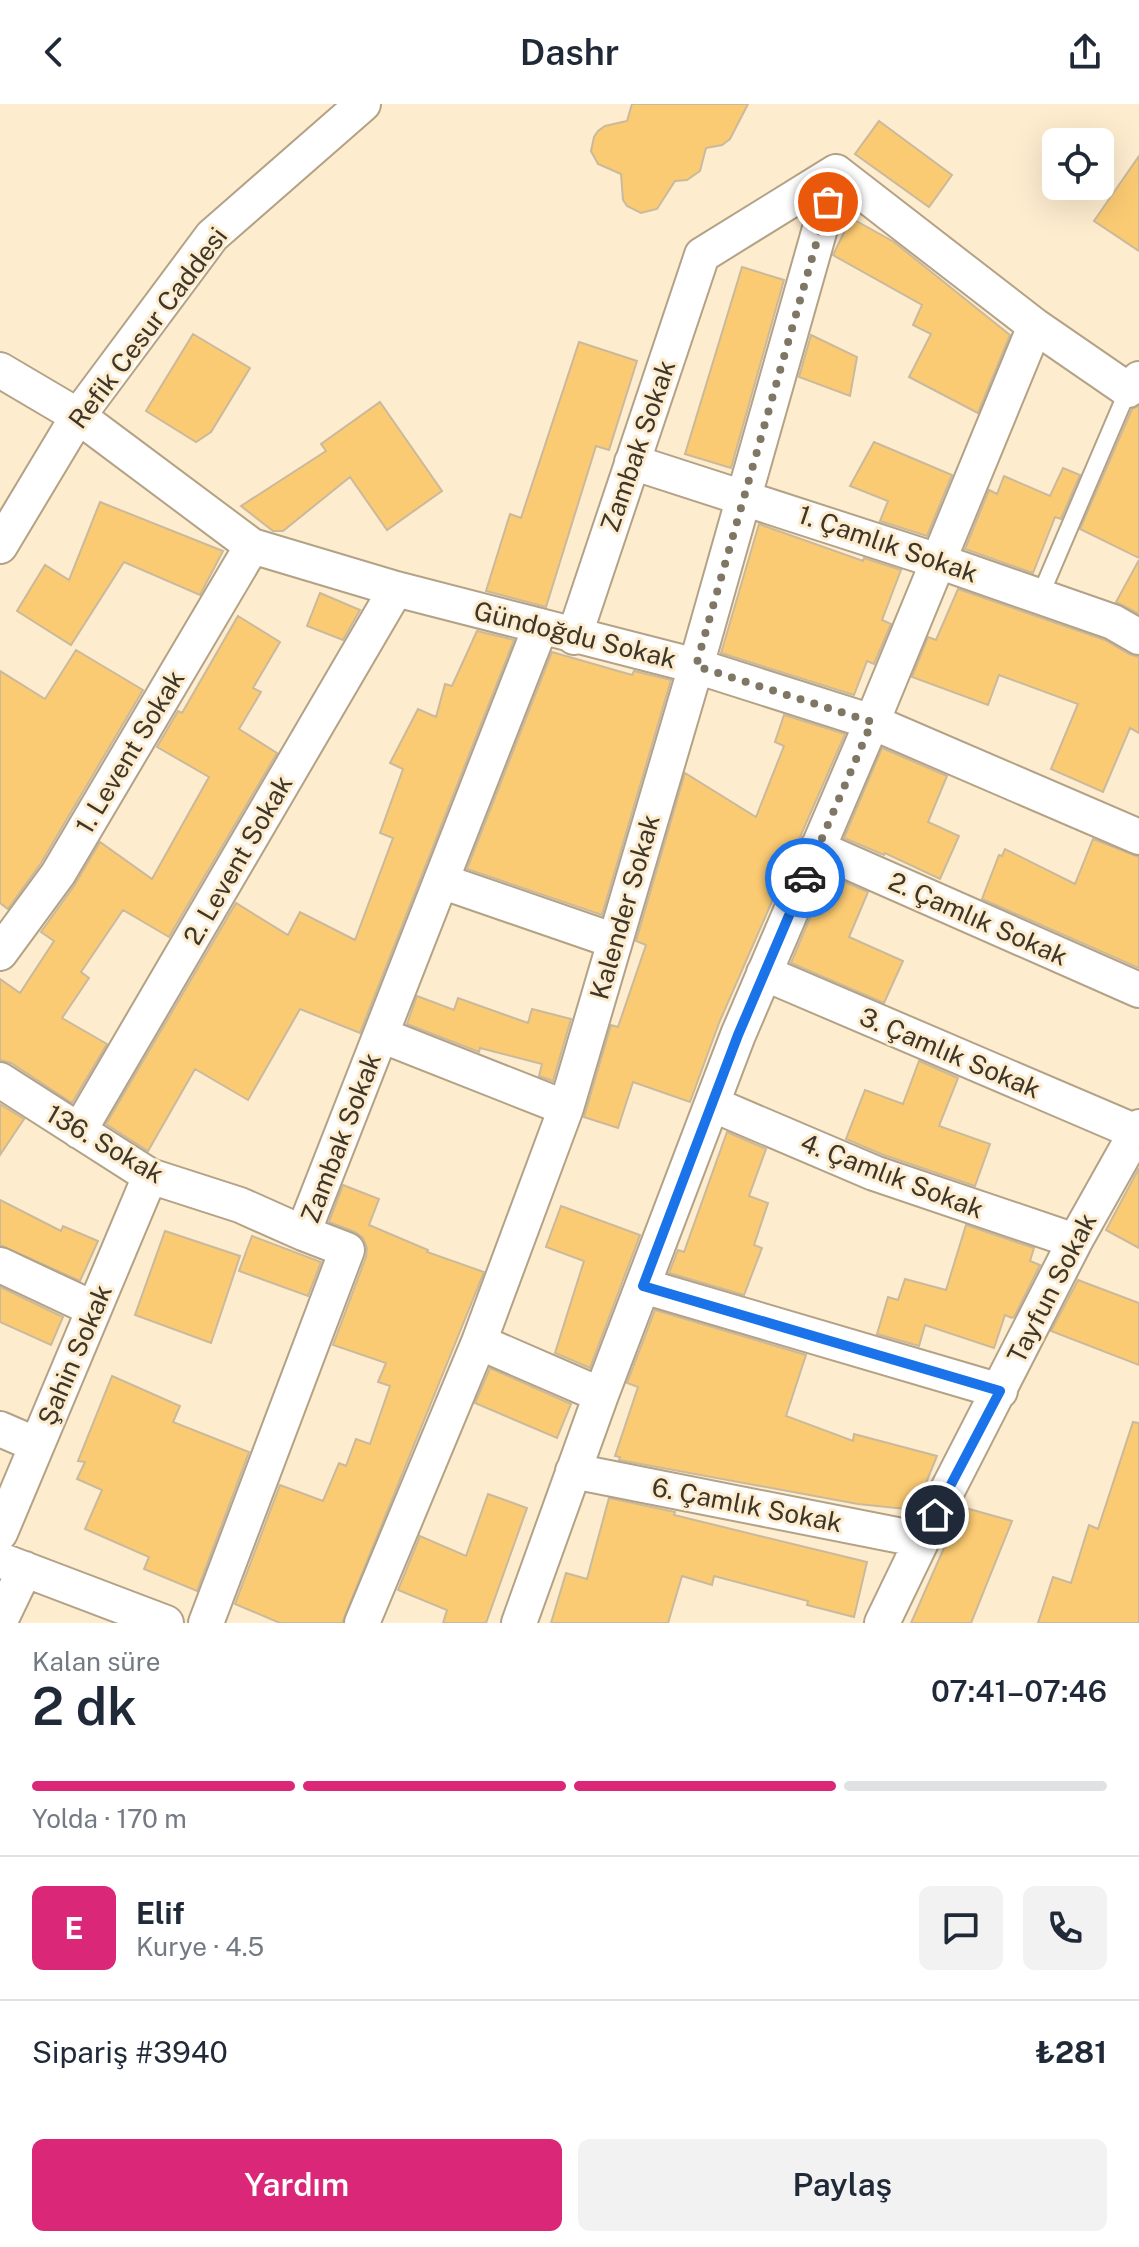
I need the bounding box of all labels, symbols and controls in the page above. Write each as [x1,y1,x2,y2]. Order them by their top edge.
icon: back [32,30,76,74]
icon: share [1063,30,1107,74]
text: Dashr [520,31,619,73]
map controls [1042,128,1114,200]
button: locate [1042,128,1114,200]
pin [794,168,862,236]
icon: bag [806,180,850,224]
street label: Refik Cesur Caddesi [62,221,233,434]
street label: Zambak Sokak [594,356,681,536]
street label: 1. Çamlık Sokak [794,498,982,589]
street label: Gündoğdu Sokak [471,594,680,675]
street label: 1. Levent Sokak [69,664,191,839]
street label: 2. Levent Sokak [177,770,299,950]
street label: Kalender Sokak [583,811,666,1003]
courier [765,838,845,918]
icon: car [783,856,827,900]
street label: 2. Çamlık Sokak [884,865,1072,972]
street label: 3. Çamlık Sokak [855,1000,1045,1105]
street label: Zambak Sokak [294,1048,387,1227]
street label: 136. Sokak [41,1098,169,1190]
street label: 4. Çamlık Sokak [796,1126,988,1225]
street label: Tayfun Sokak [1000,1208,1103,1368]
street label: Şahin Sokak [31,1280,118,1430]
street label: 6. Çamlık Sokak [649,1471,845,1538]
pin [901,1481,969,1549]
icon: home [913,1493,957,1537]
text: Kalan süre [32,1646,160,1677]
text: 07:41–07:46 [931,1673,1107,1709]
text: 2 dk [32,1676,137,1737]
text: Yolda · 170 m [32,1803,187,1834]
button: chat [919,1886,1003,1970]
button: phone [1023,1886,1107,1970]
text: Elif [136,1895,184,1931]
text: E [64,1910,84,1946]
text: Kurye · 4.5 [136,1931,264,1962]
text: Sipariş #3940 [32,2034,228,2070]
text: ₺281 [1035,2034,1107,2070]
button: Yardım [32,2139,562,2231]
button: Paylaş [578,2139,1107,2231]

